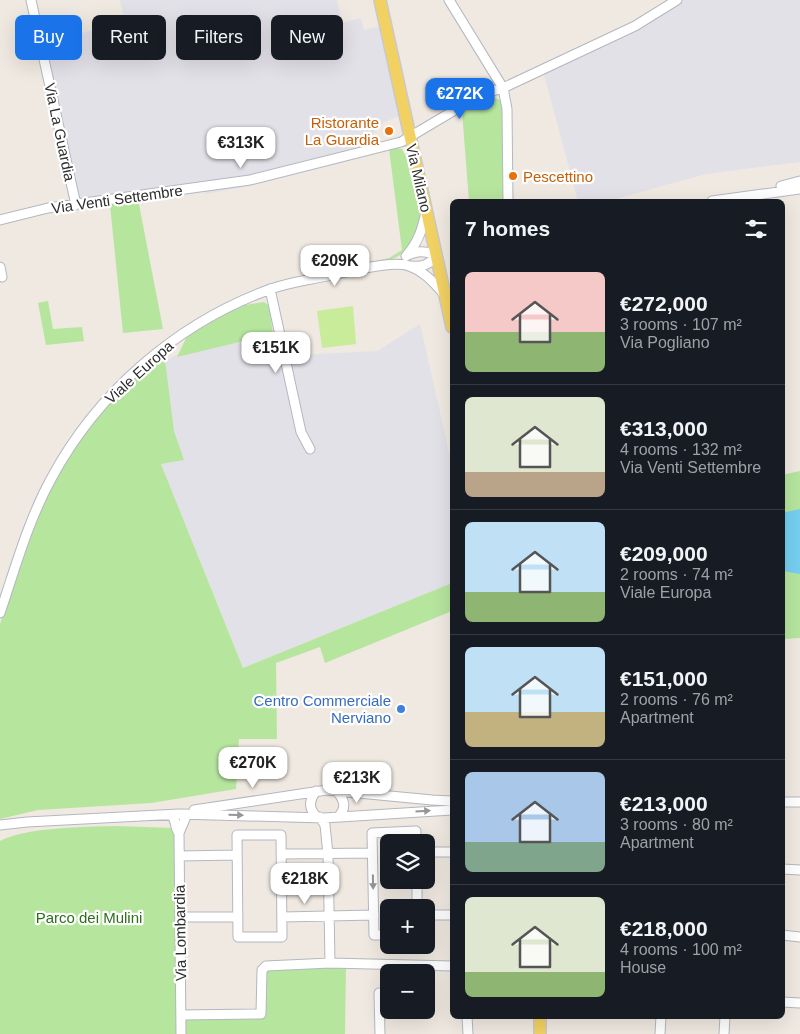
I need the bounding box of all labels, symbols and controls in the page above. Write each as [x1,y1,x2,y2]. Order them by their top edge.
chip: Buy [15,15,82,60]
chip: Rent [92,15,166,60]
chip: Filters [176,15,261,60]
chip: New [271,15,343,60]
pin: €272K [425,78,495,120]
street label: Via La Guardia [41,81,79,183]
text: €272K [436,85,484,102]
place label: Ristorante La Guardia [305,114,380,148]
marker: Ristorante La Guardia [383,125,395,137]
pin: €313K [206,126,276,169]
text: €313K [217,134,265,151]
street label: Via Milano [403,142,435,214]
place label: Pescettino [523,168,593,185]
marker: Pescettino [507,170,519,182]
street label: Via Venti Settembre [50,181,184,217]
icon: filters [742,215,770,243]
text: 7 homes [465,217,550,240]
pin: €209K [300,244,370,287]
text: €209K [311,252,359,269]
icon: home [505,292,565,352]
text: €272,000 [620,292,708,315]
text: 3 rooms · 107 m² [620,316,742,333]
pin: €151K [241,332,311,374]
text: Via Pogliano [620,334,710,351]
street label: Viale Europa [101,337,177,407]
text: €151K [252,339,300,356]
icon: home [505,417,565,477]
text: €313,000 [620,417,708,440]
text: 4 rooms · 132 m² [620,441,742,458]
text: Via Venti Settembre [620,459,761,476]
icon: home [505,542,565,602]
text: €209,000 [620,542,708,565]
text: 2 rooms · 74 m² [620,566,733,583]
text: Viale Europa [620,584,711,601]
icon: home [505,667,565,727]
text: €151,000 [620,667,708,690]
text: 2 rooms · 76 m² [620,691,733,708]
place label: Centro Commerciale Nerviano [253,692,391,726]
marker: Centro Commerciale Nerviano [395,703,407,715]
text: Apartment [620,709,694,726]
pin: €270K [218,746,288,789]
text: €270K [229,754,277,771]
pin: €213K [322,762,392,804]
text: €213K [333,769,381,786]
icon: home [505,792,565,852]
text: €213,000 [620,792,708,815]
one-way arrow [415,807,431,815]
one-way arrow [228,812,244,820]
text: 3 rooms · 80 m² [620,816,733,833]
map controls [380,834,435,1019]
button: layers [380,834,435,889]
text: Apartment [620,834,694,851]
pin: €218K [270,862,340,905]
text: €218K [281,870,329,887]
one-way arrow [369,874,377,890]
street label: Via Lombardia [171,884,189,981]
button: + [380,899,435,954]
park label: Parco dei Mulini [36,909,142,926]
icon: home [505,917,565,977]
text: €218,000 [620,917,708,940]
text: 4 rooms · 100 m² [620,941,742,958]
text: House [620,959,666,976]
button: − [380,964,435,1019]

